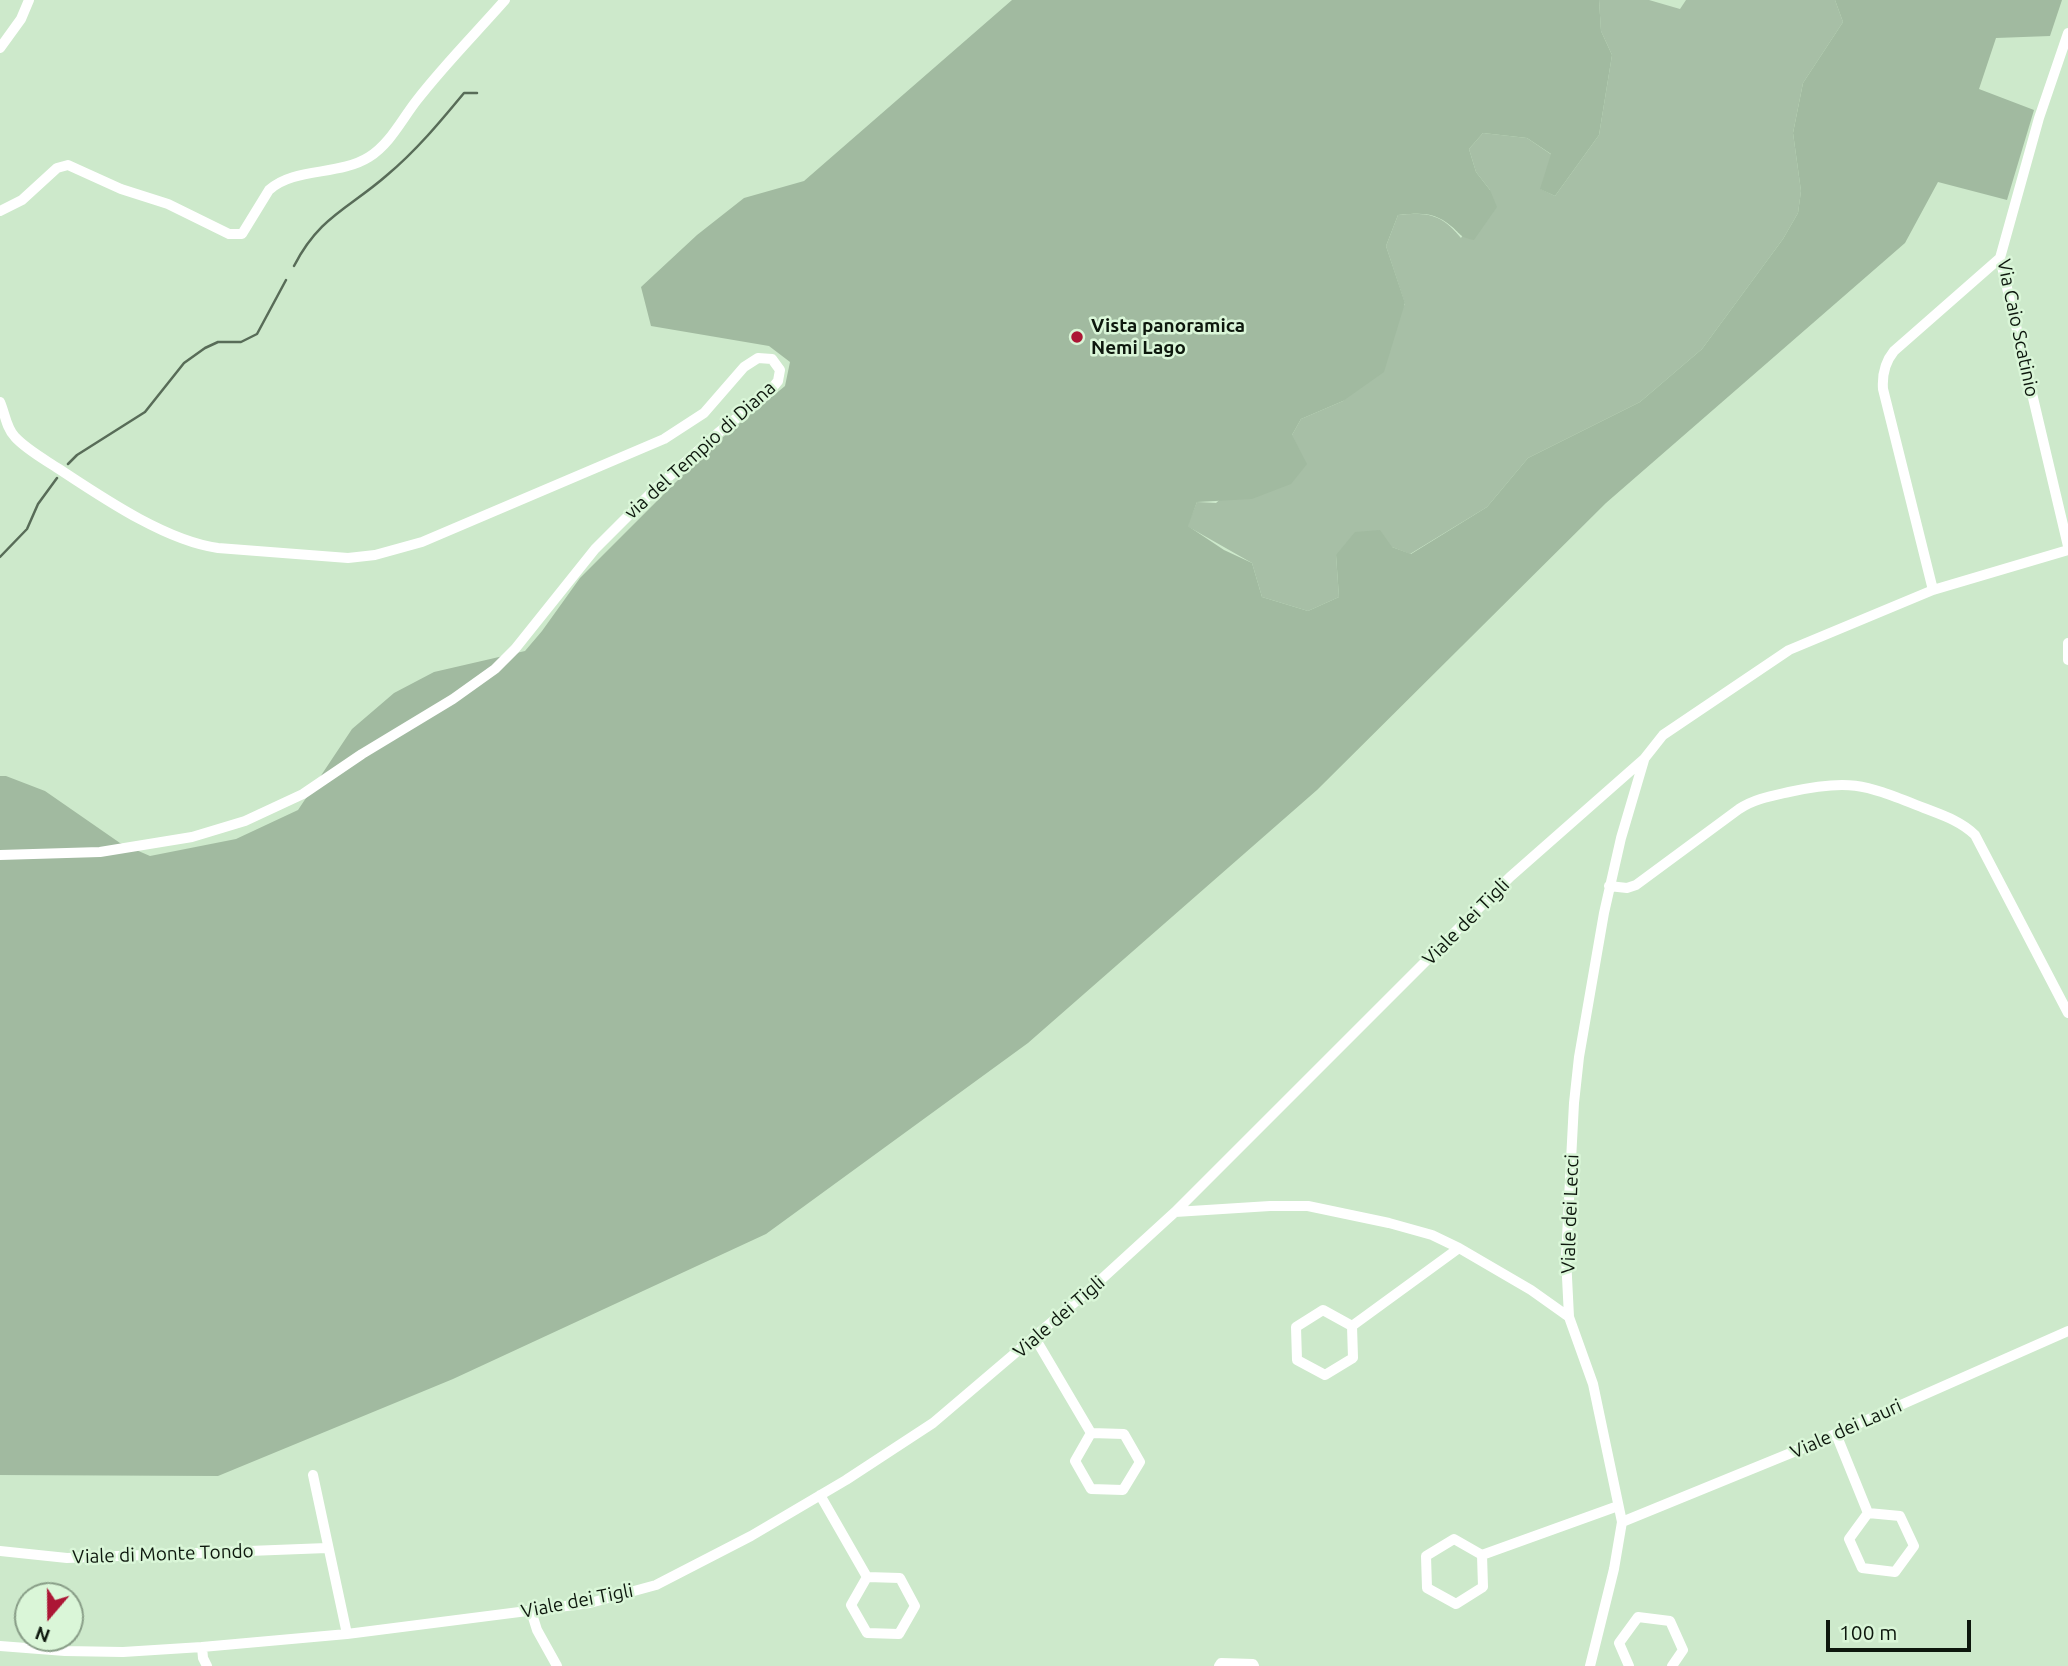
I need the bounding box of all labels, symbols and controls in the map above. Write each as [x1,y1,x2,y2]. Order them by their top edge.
street label: Via Caio Scatinio [1992,257,2044,399]
place label: Vista panoramica Nemi Lago [1091,315,1245,359]
marker: Vista panoramica Nemi Lago [1069,329,1085,345]
street label: via del Tempio di Diana [620,376,780,524]
street label: Viale dei Tigli [1418,874,1514,970]
street label: Viale dei Lecci [1557,1154,1583,1274]
street label: Viale dei Tigli [1009,1271,1109,1363]
street label: Viale dei Lauri [1787,1394,1905,1464]
street label: Viale di Monte Tondo [72,1539,254,1569]
street label: Viale dei Tigli [519,1579,635,1623]
north arrow [14,1582,84,1652]
scale bar [1830,1606,1975,1650]
text: 100 m [1839,1620,1897,1644]
text: N [32,1622,53,1648]

